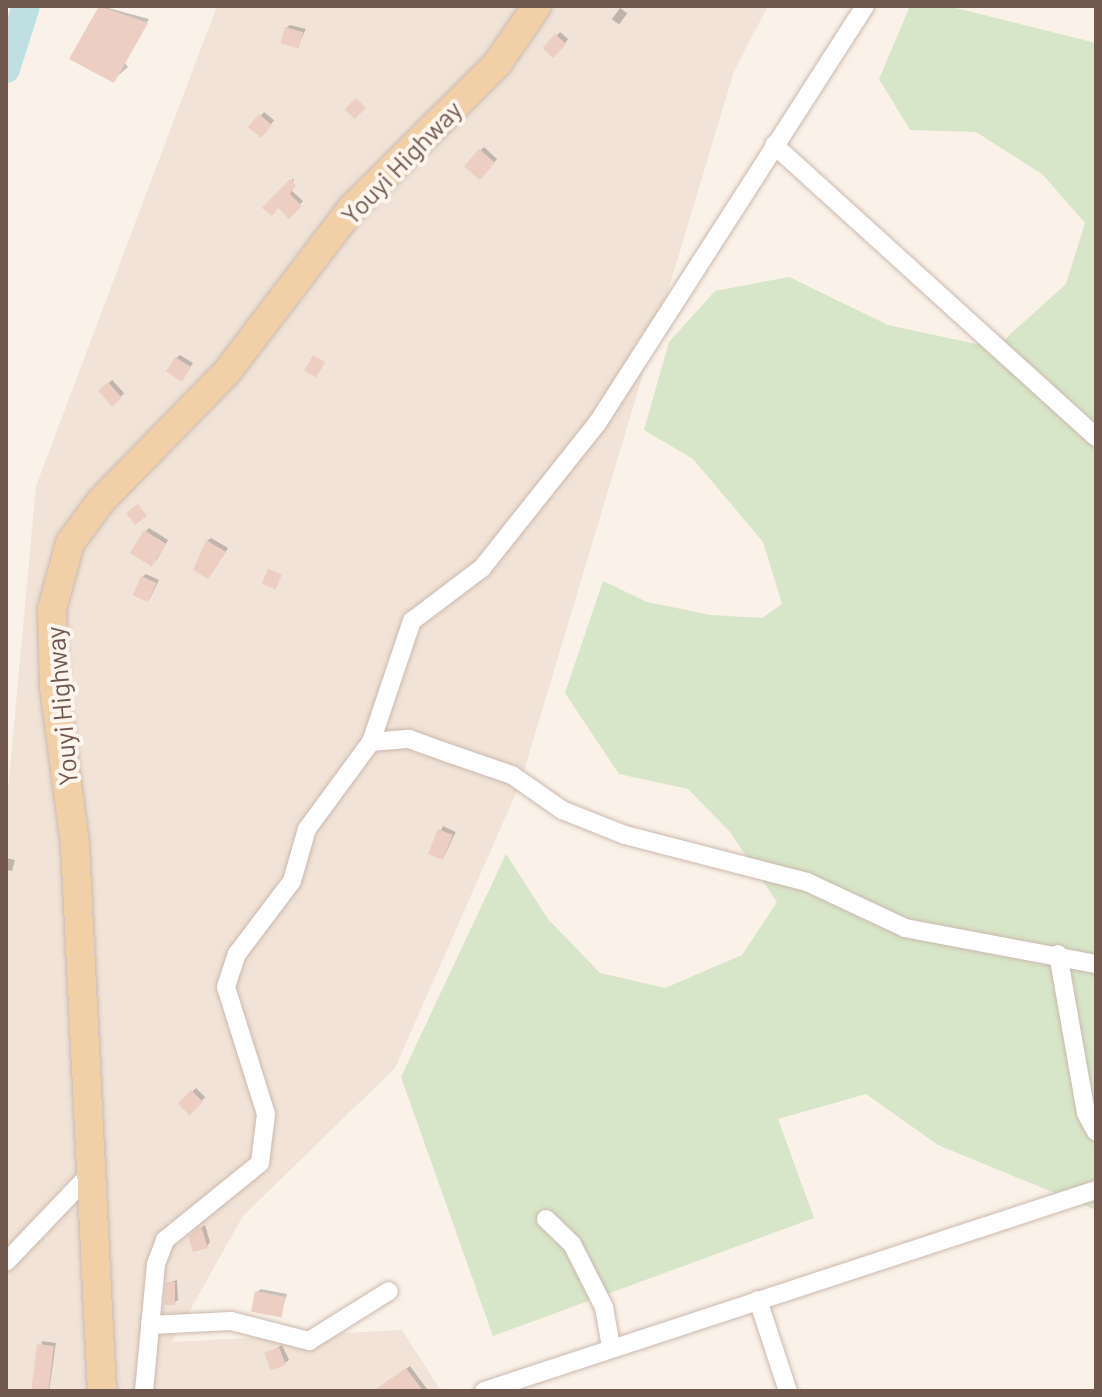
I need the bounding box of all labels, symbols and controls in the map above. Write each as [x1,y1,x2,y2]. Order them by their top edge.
street label: Youyi Highway [334,94,468,230]
street label: Youyi Highway [38,625,84,787]

